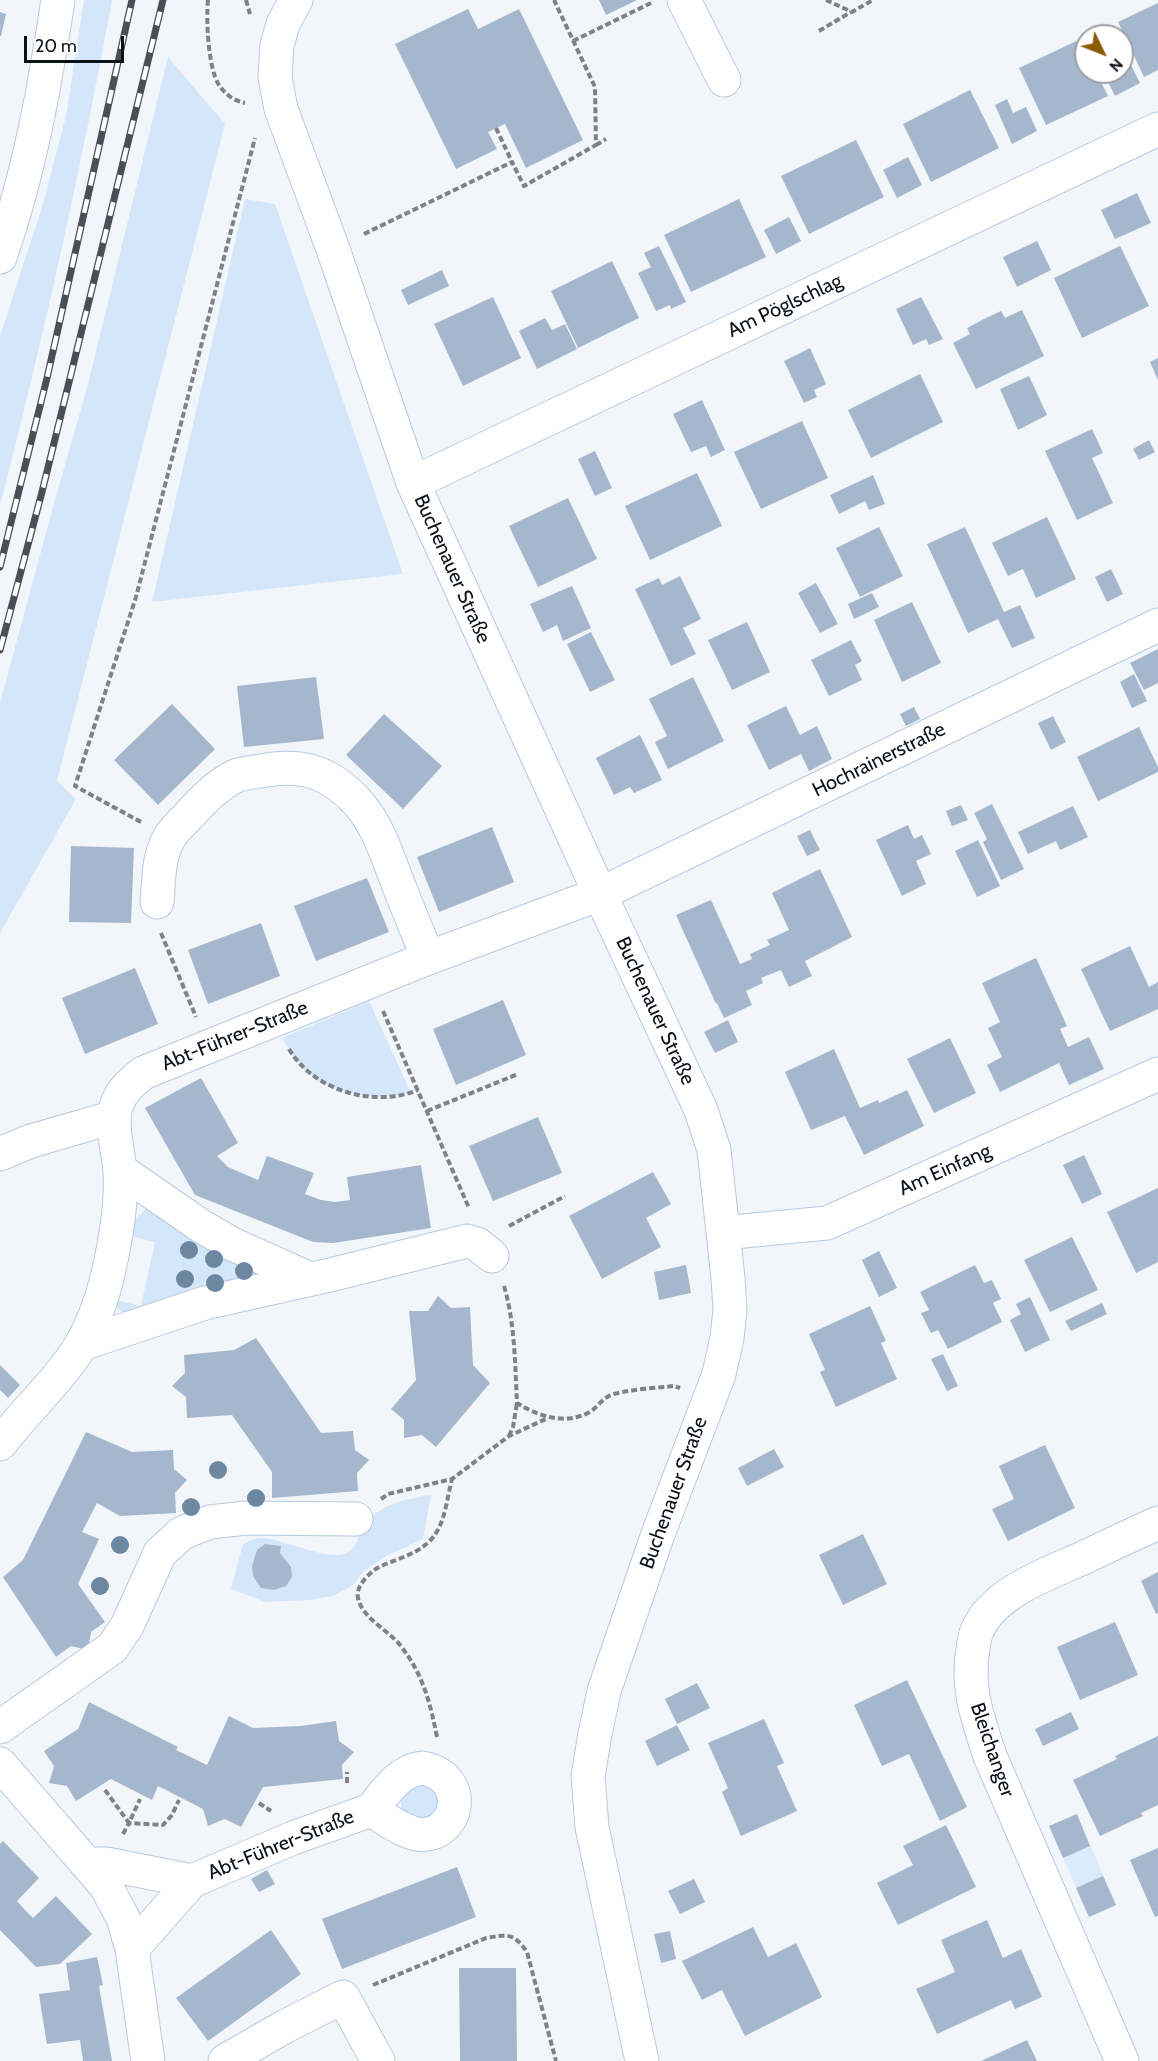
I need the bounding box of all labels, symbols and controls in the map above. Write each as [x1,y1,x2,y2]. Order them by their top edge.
scale bar [27,24,128,62]
north arrow [1074,24,1134,84]
text: 20 m [35,35,77,57]
text: N [1105,55,1127,76]
street label: Am Pöglschlag [724,269,846,343]
street label: Buchenauer Straße [408,491,496,647]
street label: Hochrainerstraße [809,717,949,803]
street label: Buchenauer Straße [610,933,700,1089]
street label: Abt-Führer-Straße [158,996,312,1076]
street label: Am Einfang [895,1139,995,1201]
street label: Buchenauer Straße [635,1414,713,1572]
street label: Bleichanger [965,1700,1019,1800]
street label: Abt-Führer-Straße [204,1805,358,1885]

